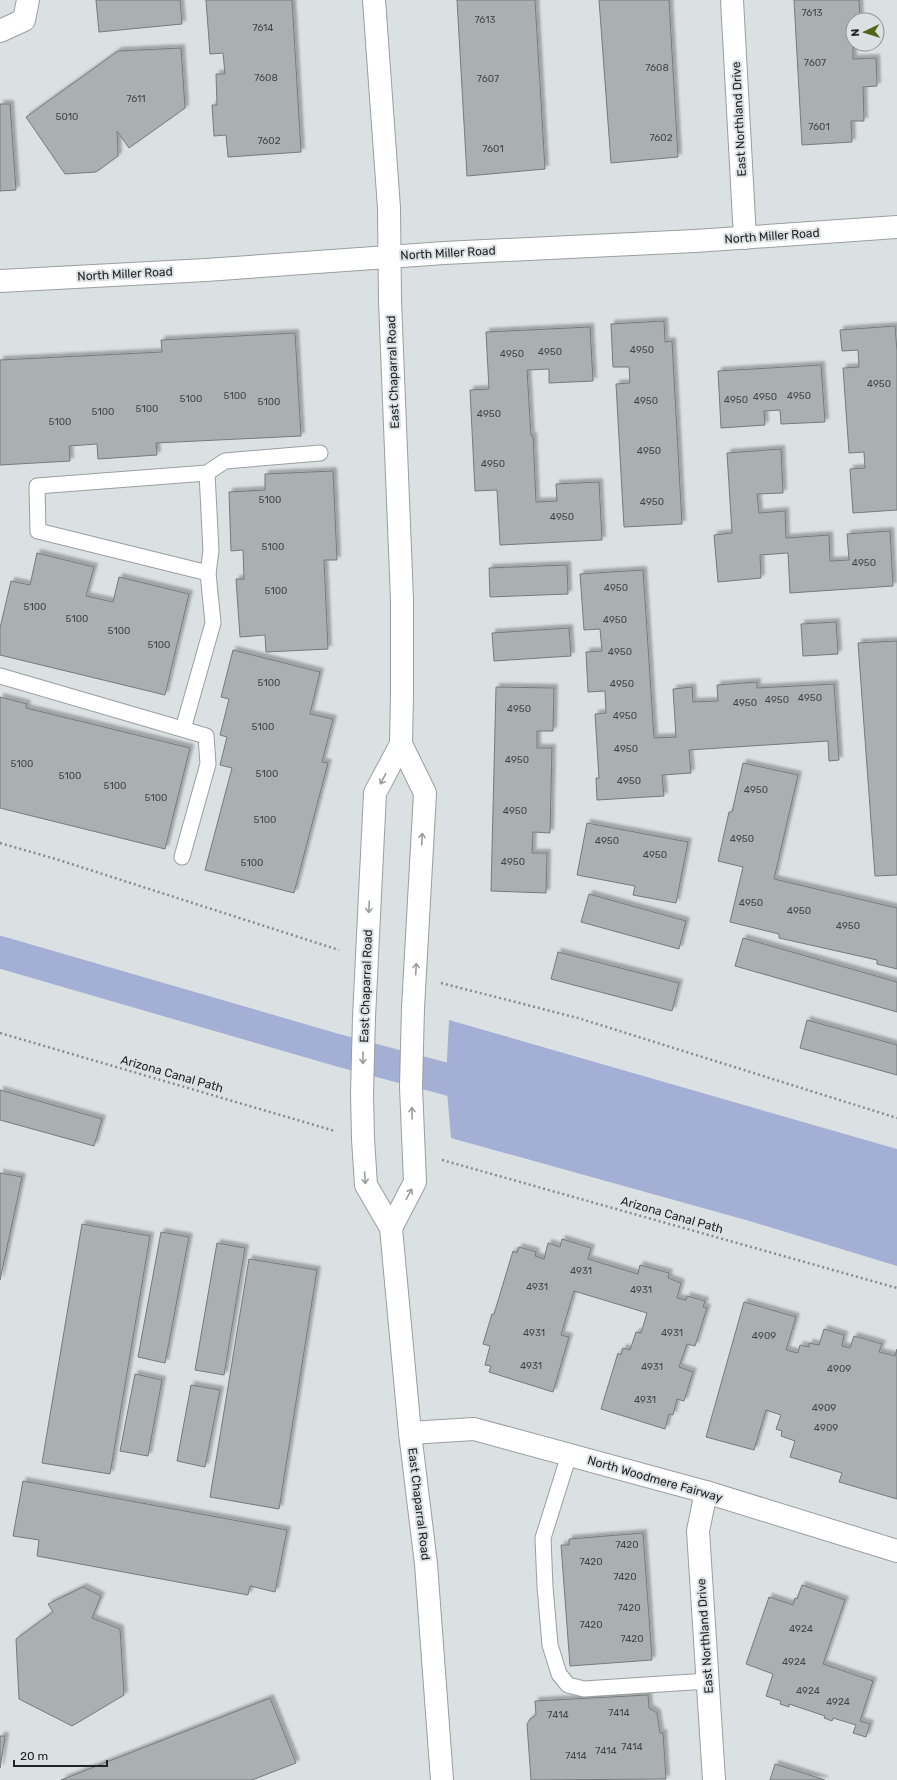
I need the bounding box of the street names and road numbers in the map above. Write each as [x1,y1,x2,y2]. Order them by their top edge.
street label: East Northland Drive [729,61,749,177]
street label: North Miller Road [724,226,820,246]
street label: North Miller Road [400,244,496,262]
street label: North Miller Road [77,265,173,283]
street label: East Chaparral Road [384,315,402,429]
street label: East Chaparral Road [357,929,375,1043]
street label: Arizona Canal Path [119,1053,225,1095]
street label: Arizona Canal Path [619,1194,725,1236]
street label: East Chaparral Road [405,1447,433,1561]
street label: North Woodmere Fairway [586,1453,724,1505]
street label: East Northland Drive [694,1578,716,1694]

